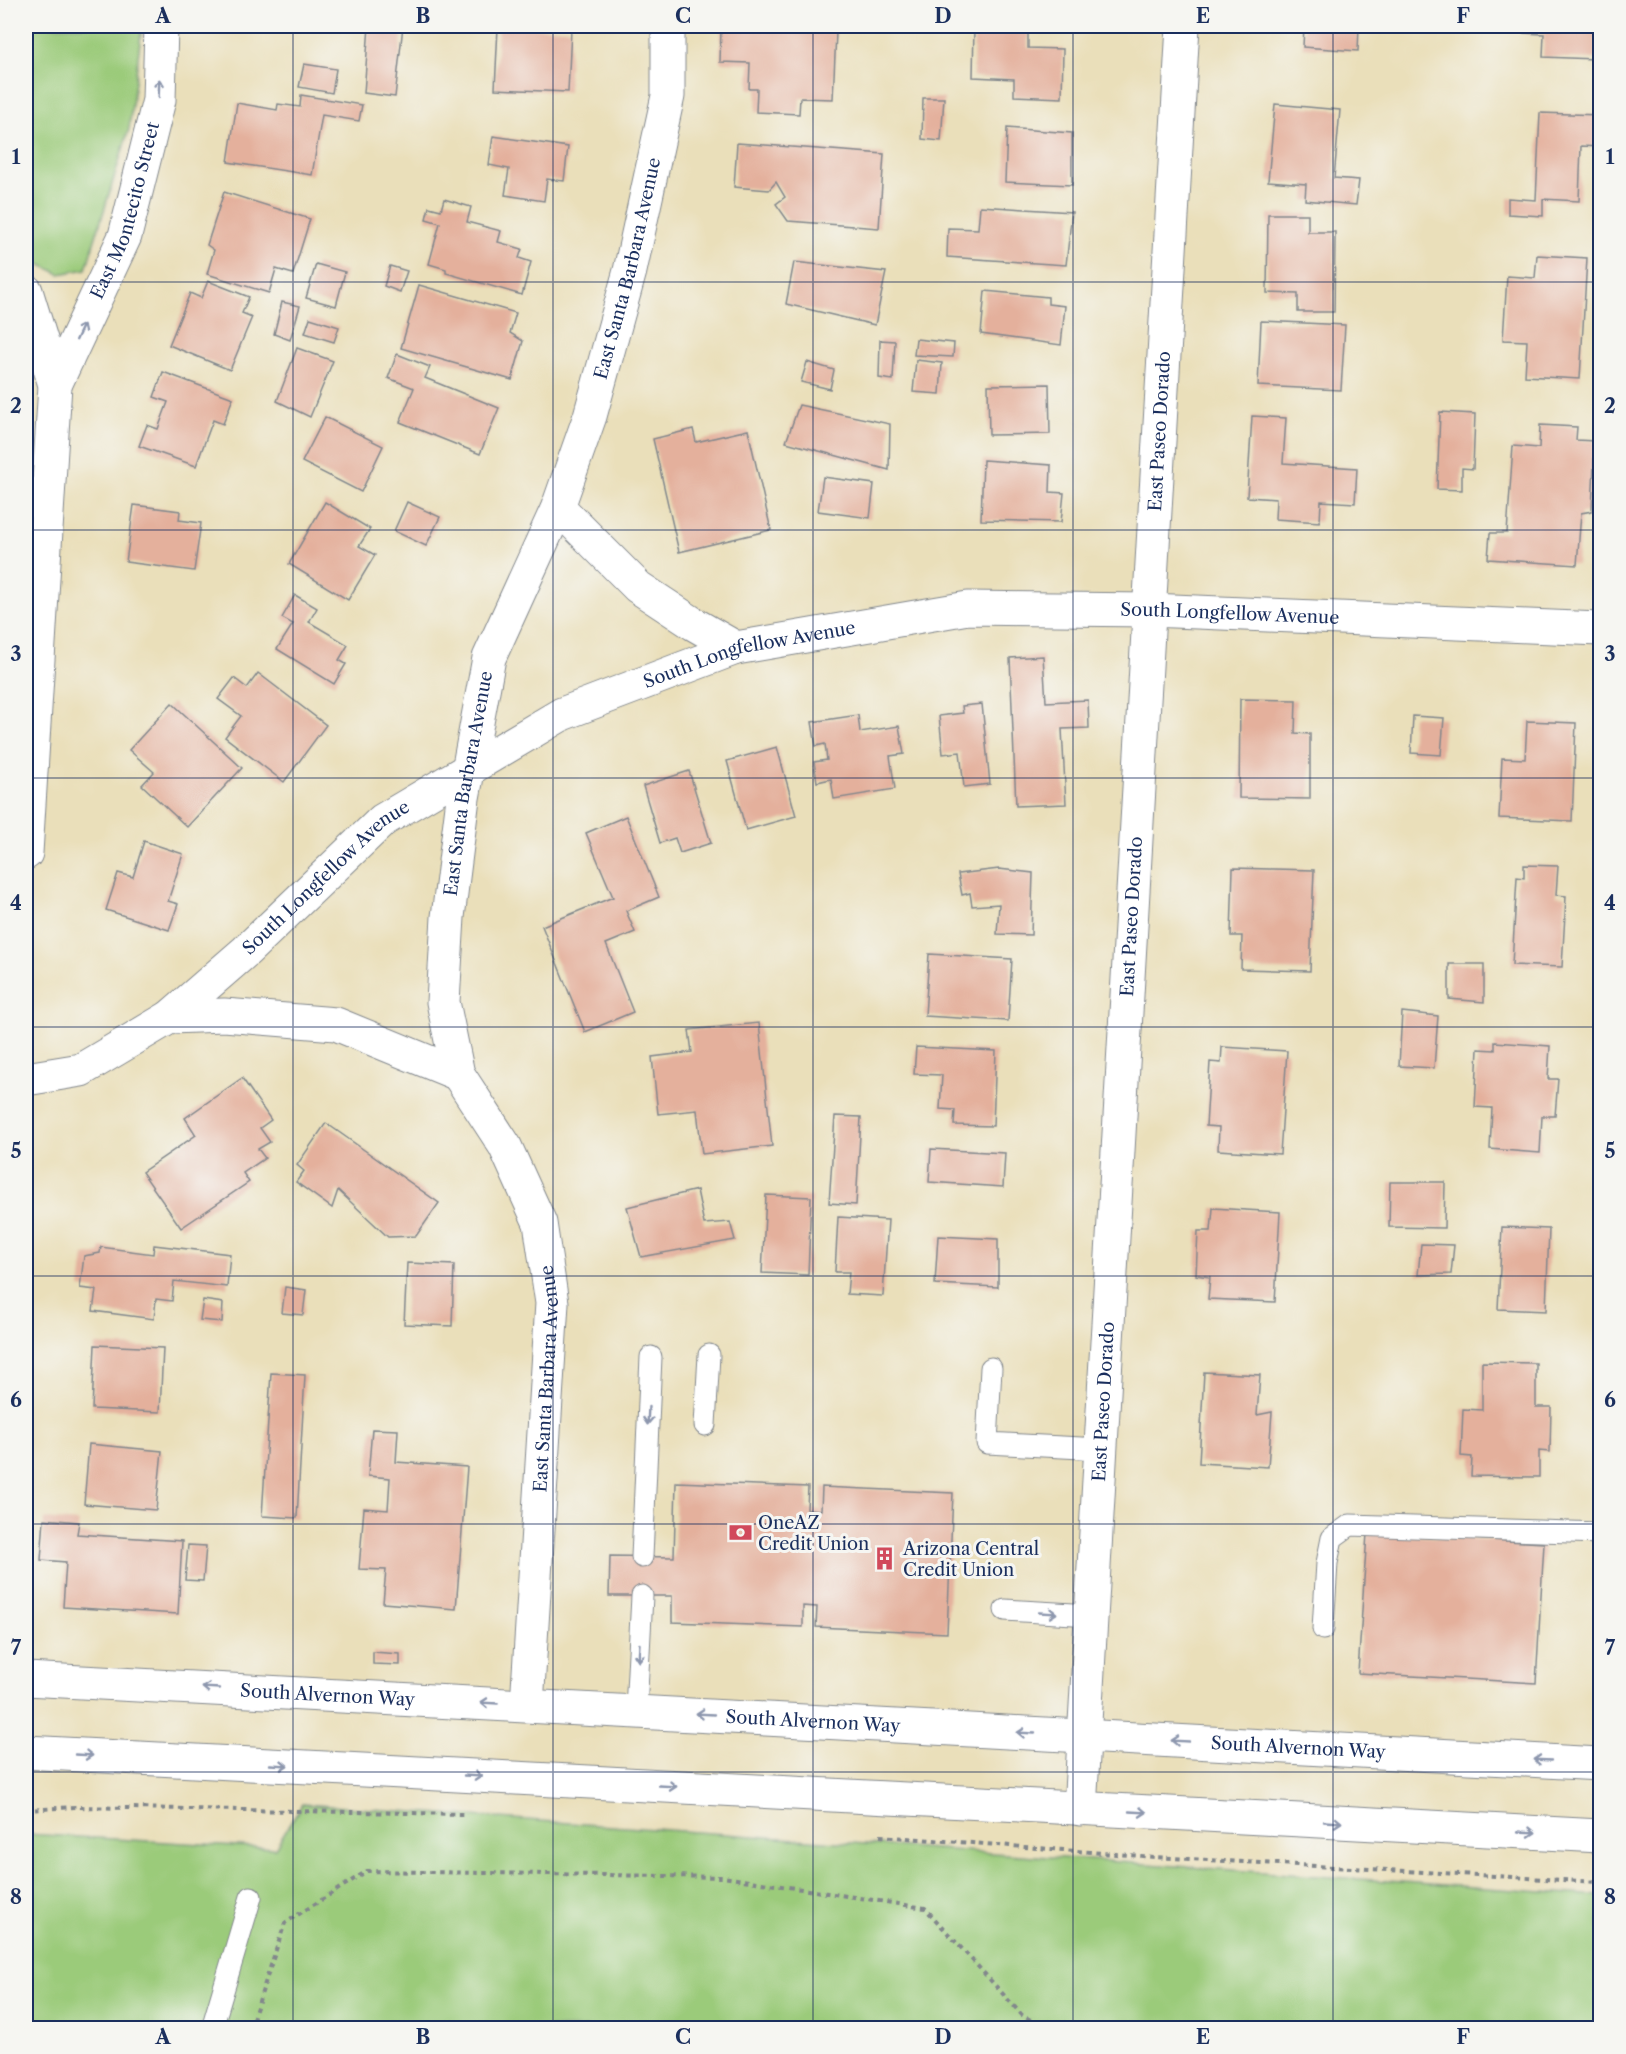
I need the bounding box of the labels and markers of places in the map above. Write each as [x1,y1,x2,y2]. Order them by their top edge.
place label: OneAZ Credit Union [758,1512,869,1555]
bank icon: OneAZ Credit Union [727,1520,753,1546]
place label: Arizona Central Credit Union [902,1538,1039,1581]
building icon: Arizona Central Credit Union [872,1546,898,1572]

